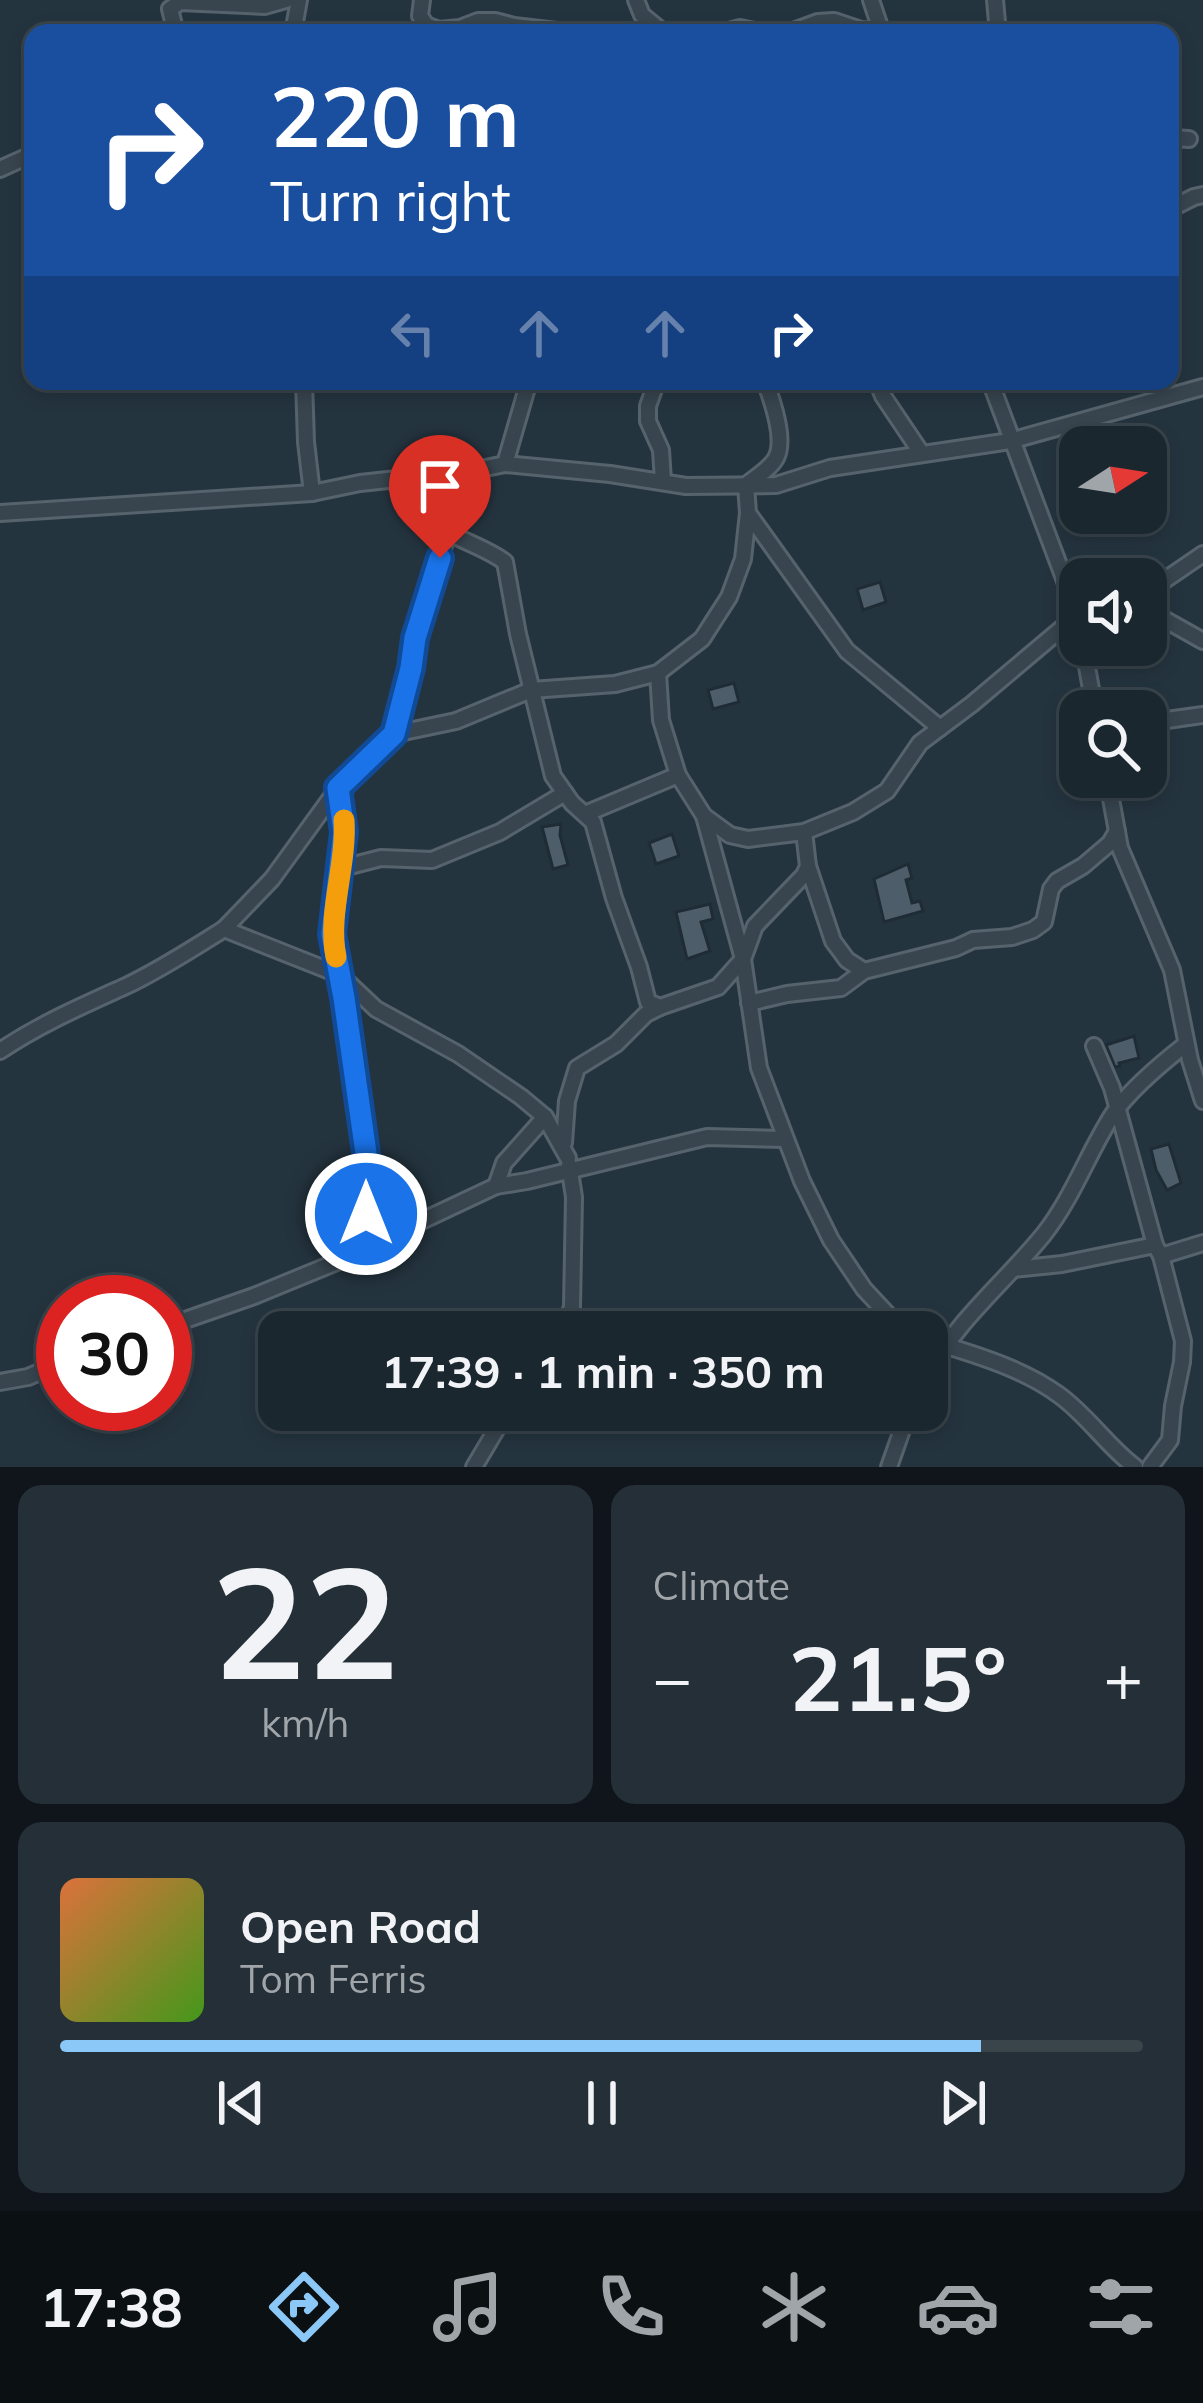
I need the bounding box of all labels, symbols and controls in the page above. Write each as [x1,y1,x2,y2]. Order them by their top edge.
text: 220 m [270,63,520,168]
icon: right [72,72,228,228]
text: Turn right [270,167,511,235]
icon: left [380,300,446,366]
icon: ahead [506,300,572,366]
icon: ahead [632,300,698,366]
icon: right [758,300,824,366]
north arrow [1059,426,1167,534]
map controls [1059,426,1167,798]
pin [389,435,491,558]
icon: arrive [407,453,473,519]
button: sound [1059,558,1167,666]
button: search [1059,690,1167,798]
position arrow [303,1151,429,1277]
speed limit sign: 30 [36,1275,192,1431]
text: 17:39 · 1 min · 350 m [381,1343,825,1399]
text: 22 [212,1522,399,1718]
text: Climate [653,1561,790,1610]
text: 21.5° [789,1621,1007,1734]
text: − [653,1636,692,1719]
text: + [1103,1636,1143,1719]
text: km/h [261,1698,349,1747]
text: Open Road [240,1898,481,1954]
text: Tom Ferris [240,1954,427,2003]
icon: previous [208,2070,274,2136]
icon: pause [569,2070,635,2136]
icon: next [930,2070,996,2136]
icon: directions [262,2265,346,2349]
icon: music [426,2265,510,2349]
icon: phone [589,2265,673,2349]
icon: climate [752,2265,836,2349]
icon: car [916,2265,1000,2349]
icon: filters [1079,2265,1163,2349]
text: 17:38 [40,2273,183,2341]

